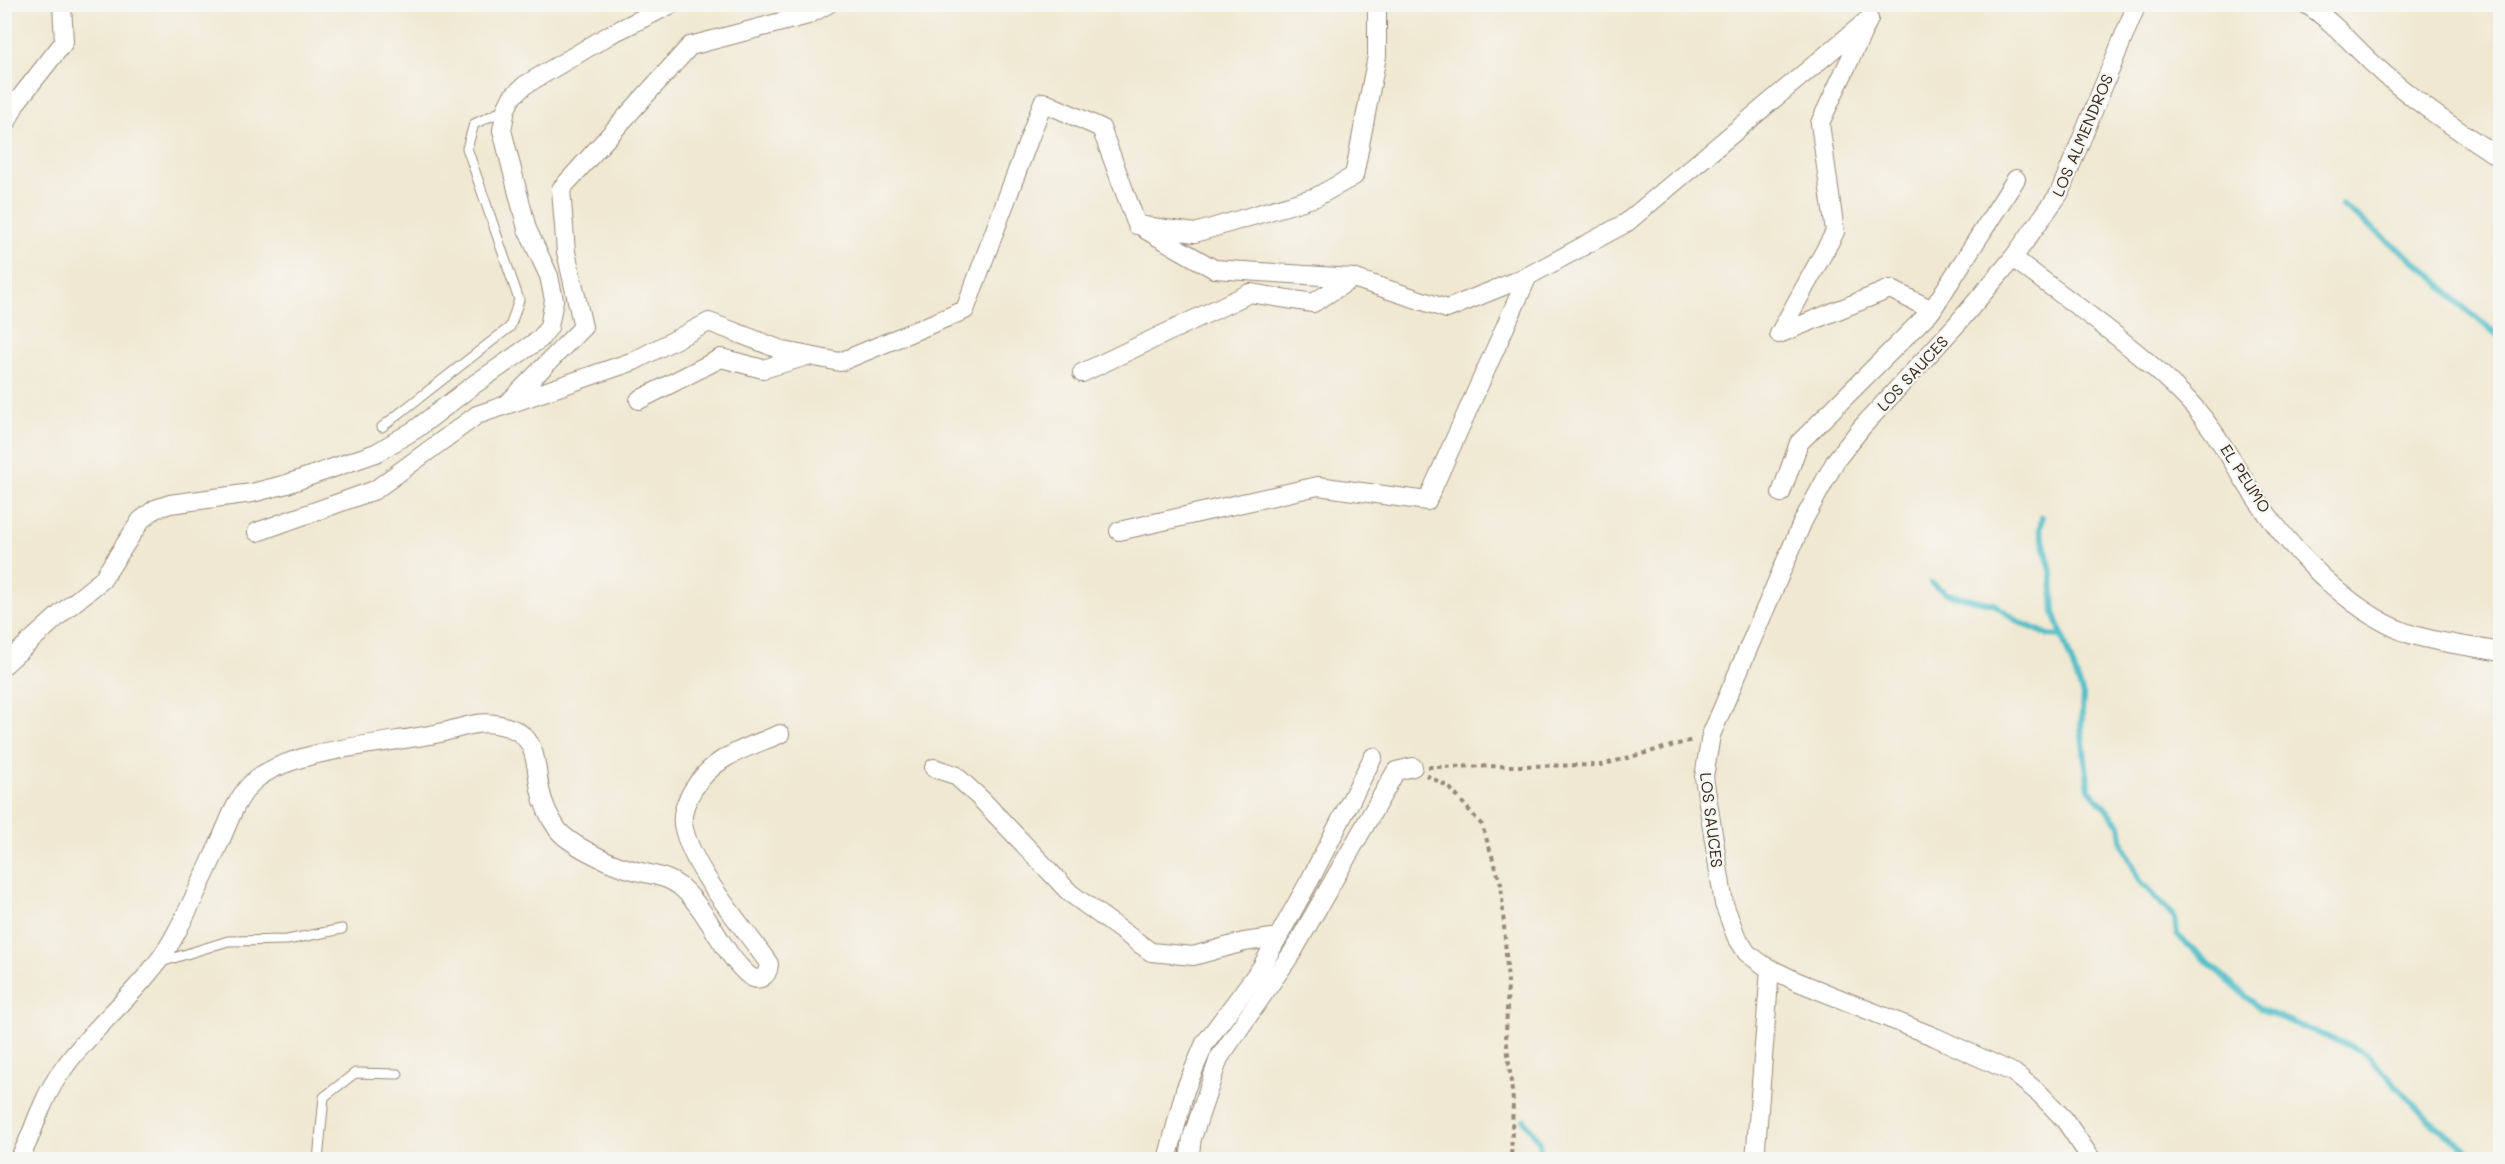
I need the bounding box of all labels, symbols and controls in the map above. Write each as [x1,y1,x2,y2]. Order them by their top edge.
street label: LOS ALMENDROS [2047,70,2117,200]
street label: LOS SAUCES [1872,331,1952,415]
street label: EL PEUMO [2216,440,2276,516]
street label: LOS SAUCES [1696,771,1728,869]

